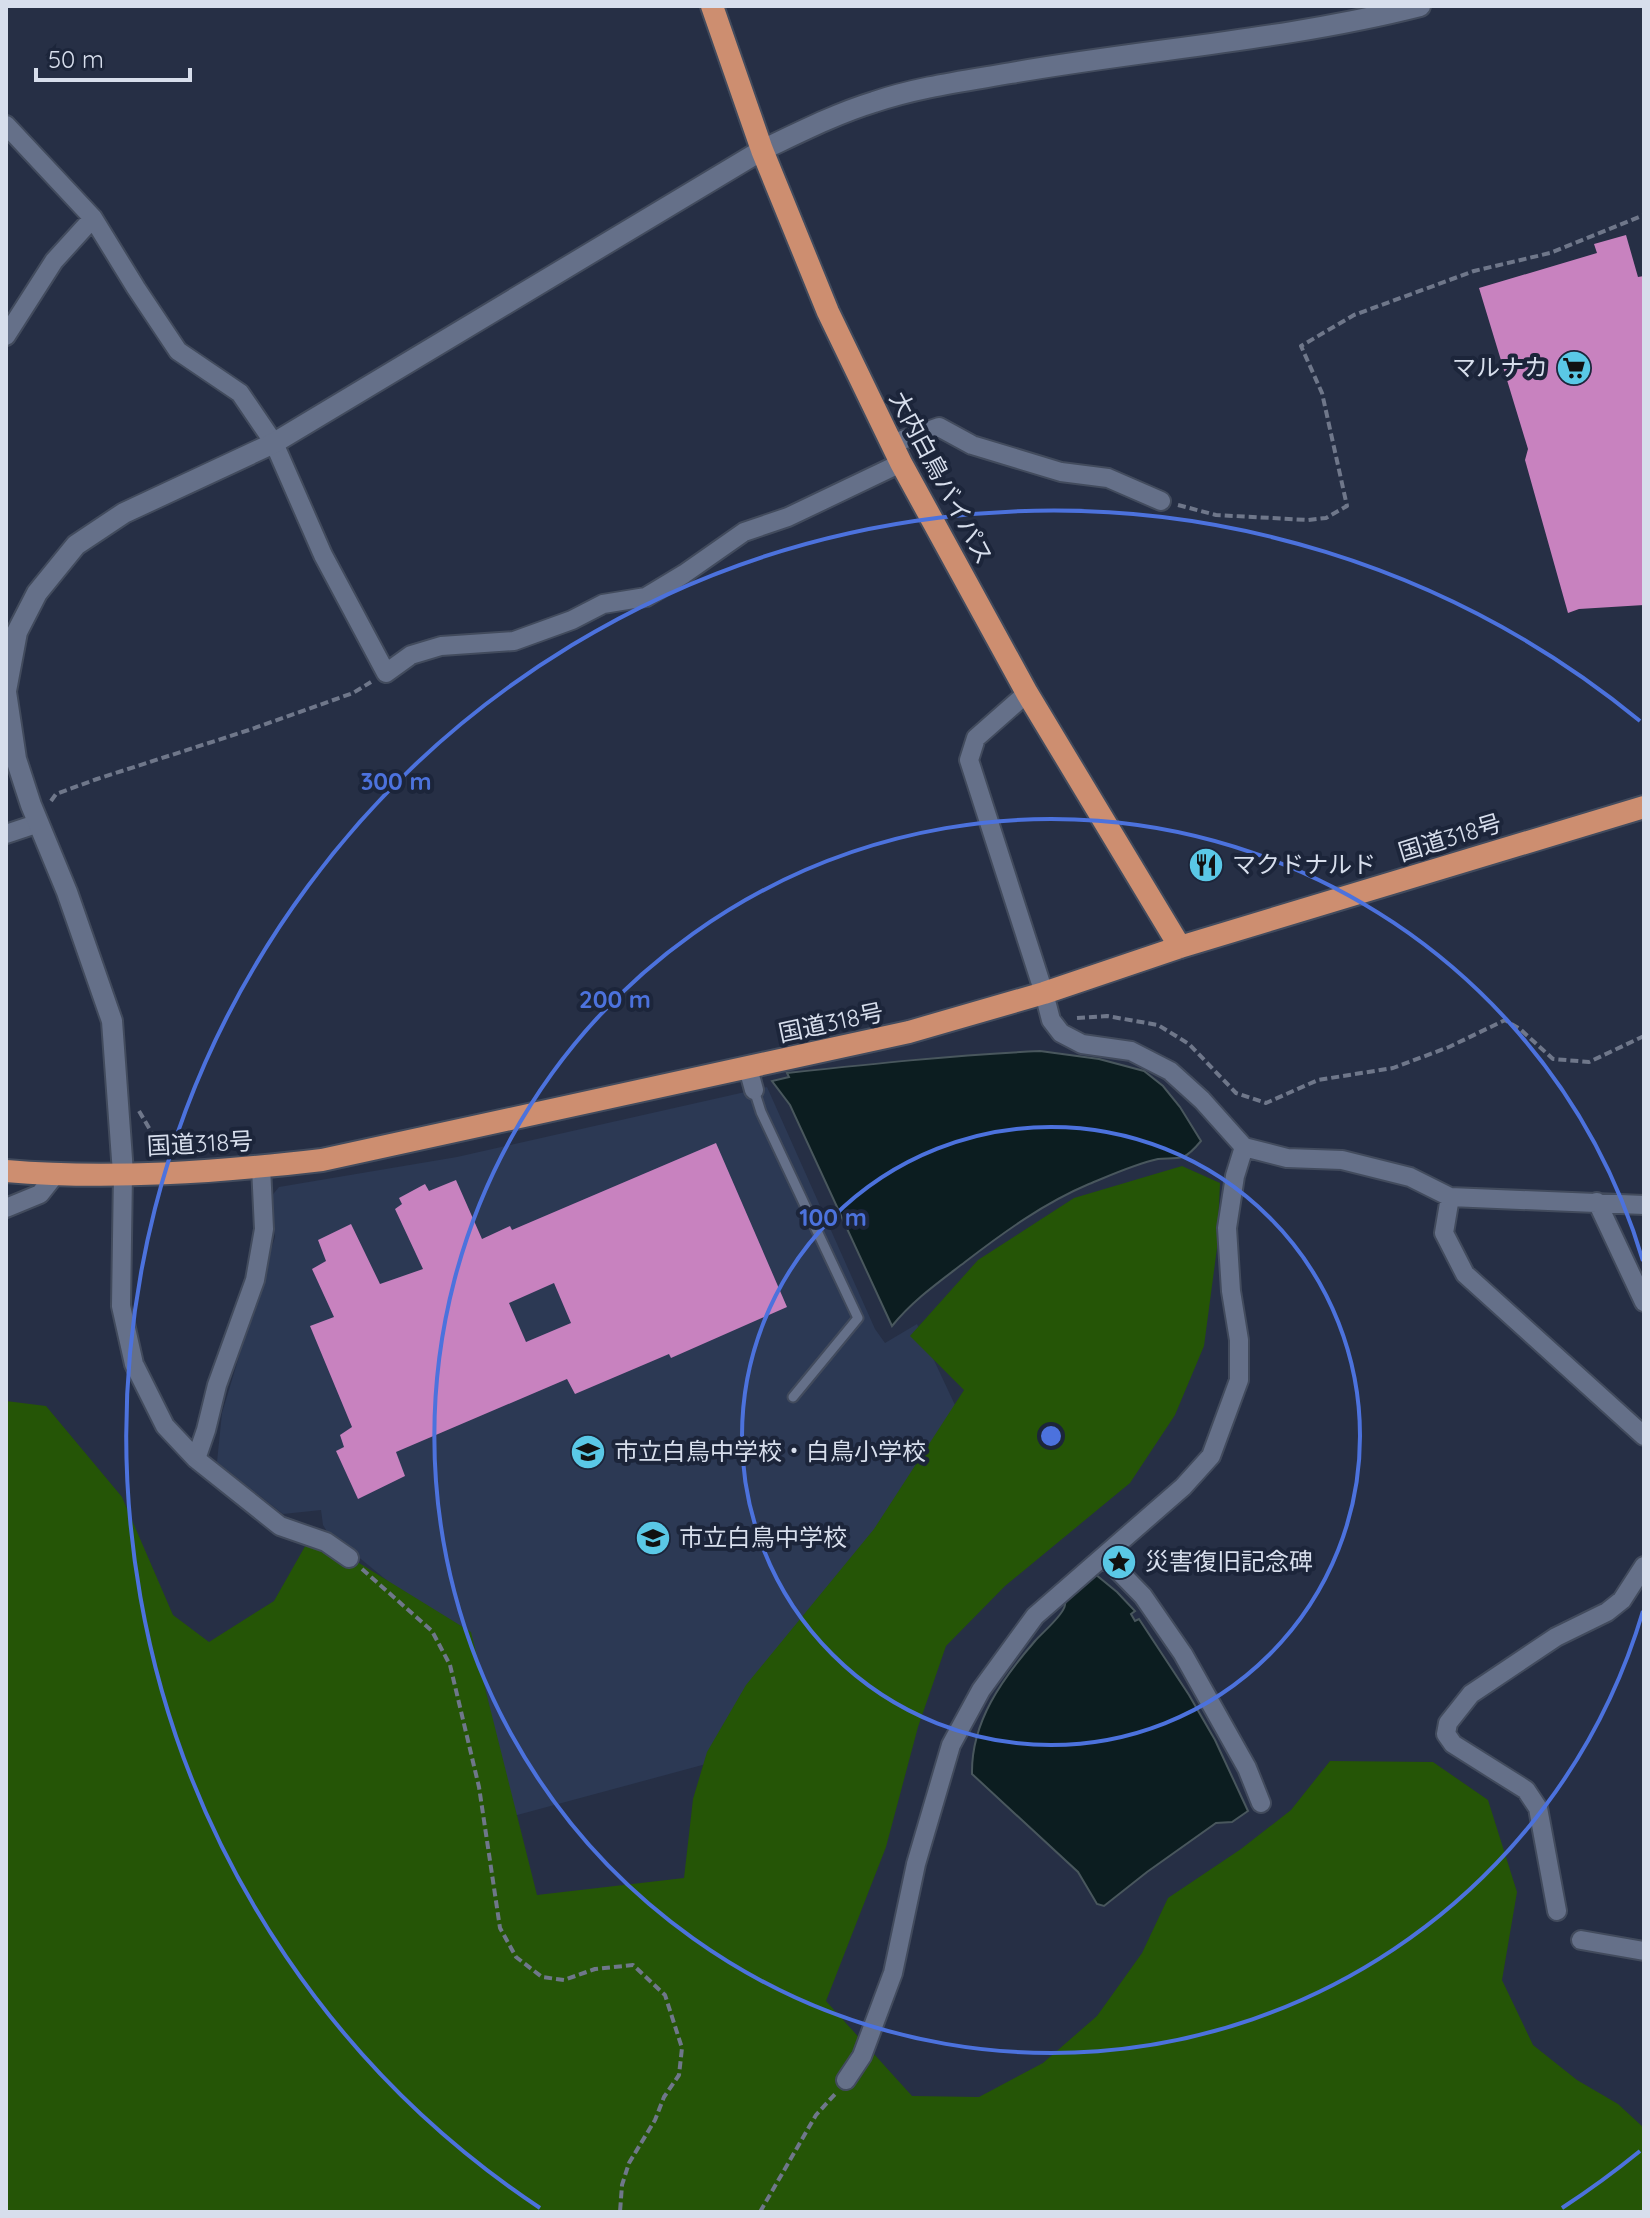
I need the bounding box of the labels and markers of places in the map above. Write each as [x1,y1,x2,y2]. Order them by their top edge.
supermarket icon: マルナカ [1555,349,1593,387]
place label: マルナカ [1452,352,1548,382]
restaurant icon: マクドナルド [1187,846,1225,884]
place label: マクドナルド [1232,849,1376,879]
centre of rings [1037,1422,1065,1450]
school or university icon: 市立白鳥中学校・白鳥小学校 [569,1433,607,1471]
place label: 市立白鳥中学校・白鳥小学校 [614,1436,926,1466]
school or university icon: 市立白鳥中学校 [634,1519,672,1557]
place label: 市立白鳥中学校 [679,1522,847,1552]
place icon: 災害復旧記念碑 [1100,1543,1138,1581]
place label: 災害復旧記念碑 [1145,1546,1313,1576]

